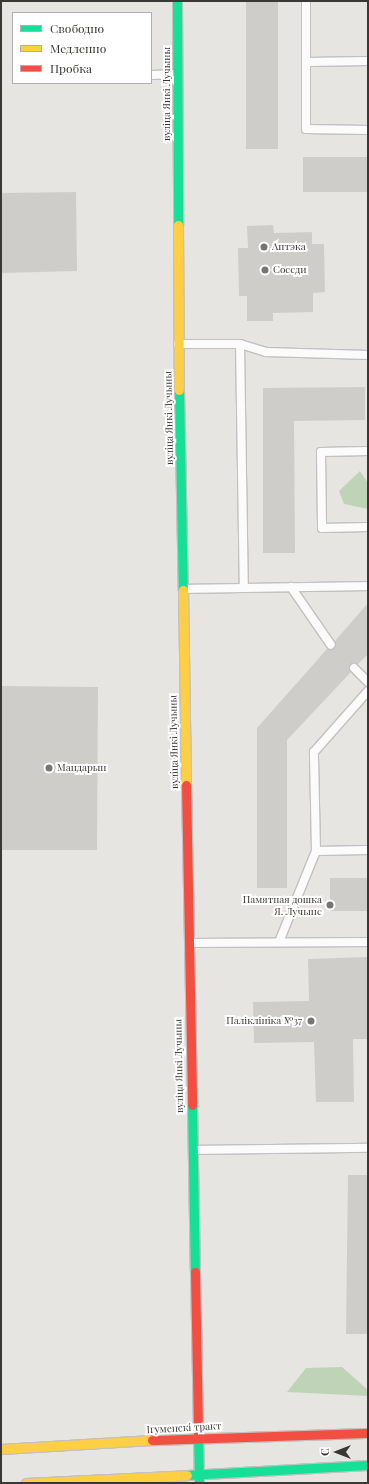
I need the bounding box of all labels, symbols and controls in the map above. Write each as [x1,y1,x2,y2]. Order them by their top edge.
legend [12,12,152,84]
text: Свободно [50,20,104,36]
text: Медленно [50,40,106,56]
street label: вуліца Янкі Лучыны [161,47,173,141]
text: Пробка [50,60,92,76]
place label: Аптэка [272,241,306,253]
marker: Аптэка [259,242,269,252]
place label: Соседи [273,264,306,276]
marker: Соседи [260,265,270,275]
street label: вуліца Янкі Лучыны [162,371,176,465]
street label: вуліца Янкі Лучыны [167,695,181,789]
place label: Мандарын [57,762,106,774]
marker: Мандарын [44,763,54,773]
place label: Памятная дошка Я. Лучыне [243,893,322,916]
marker: Памятная дошка Я. Лучыне [325,900,335,910]
place label: Паліклініка №37 [226,1015,302,1027]
marker: Паліклініка №37 [305,1015,317,1027]
street label: вуліца Янкі Лучыны [172,1019,186,1113]
street label: Ігуменскі тракт [146,1420,222,1436]
north arrow [317,1432,357,1472]
text: С [317,1448,332,1456]

